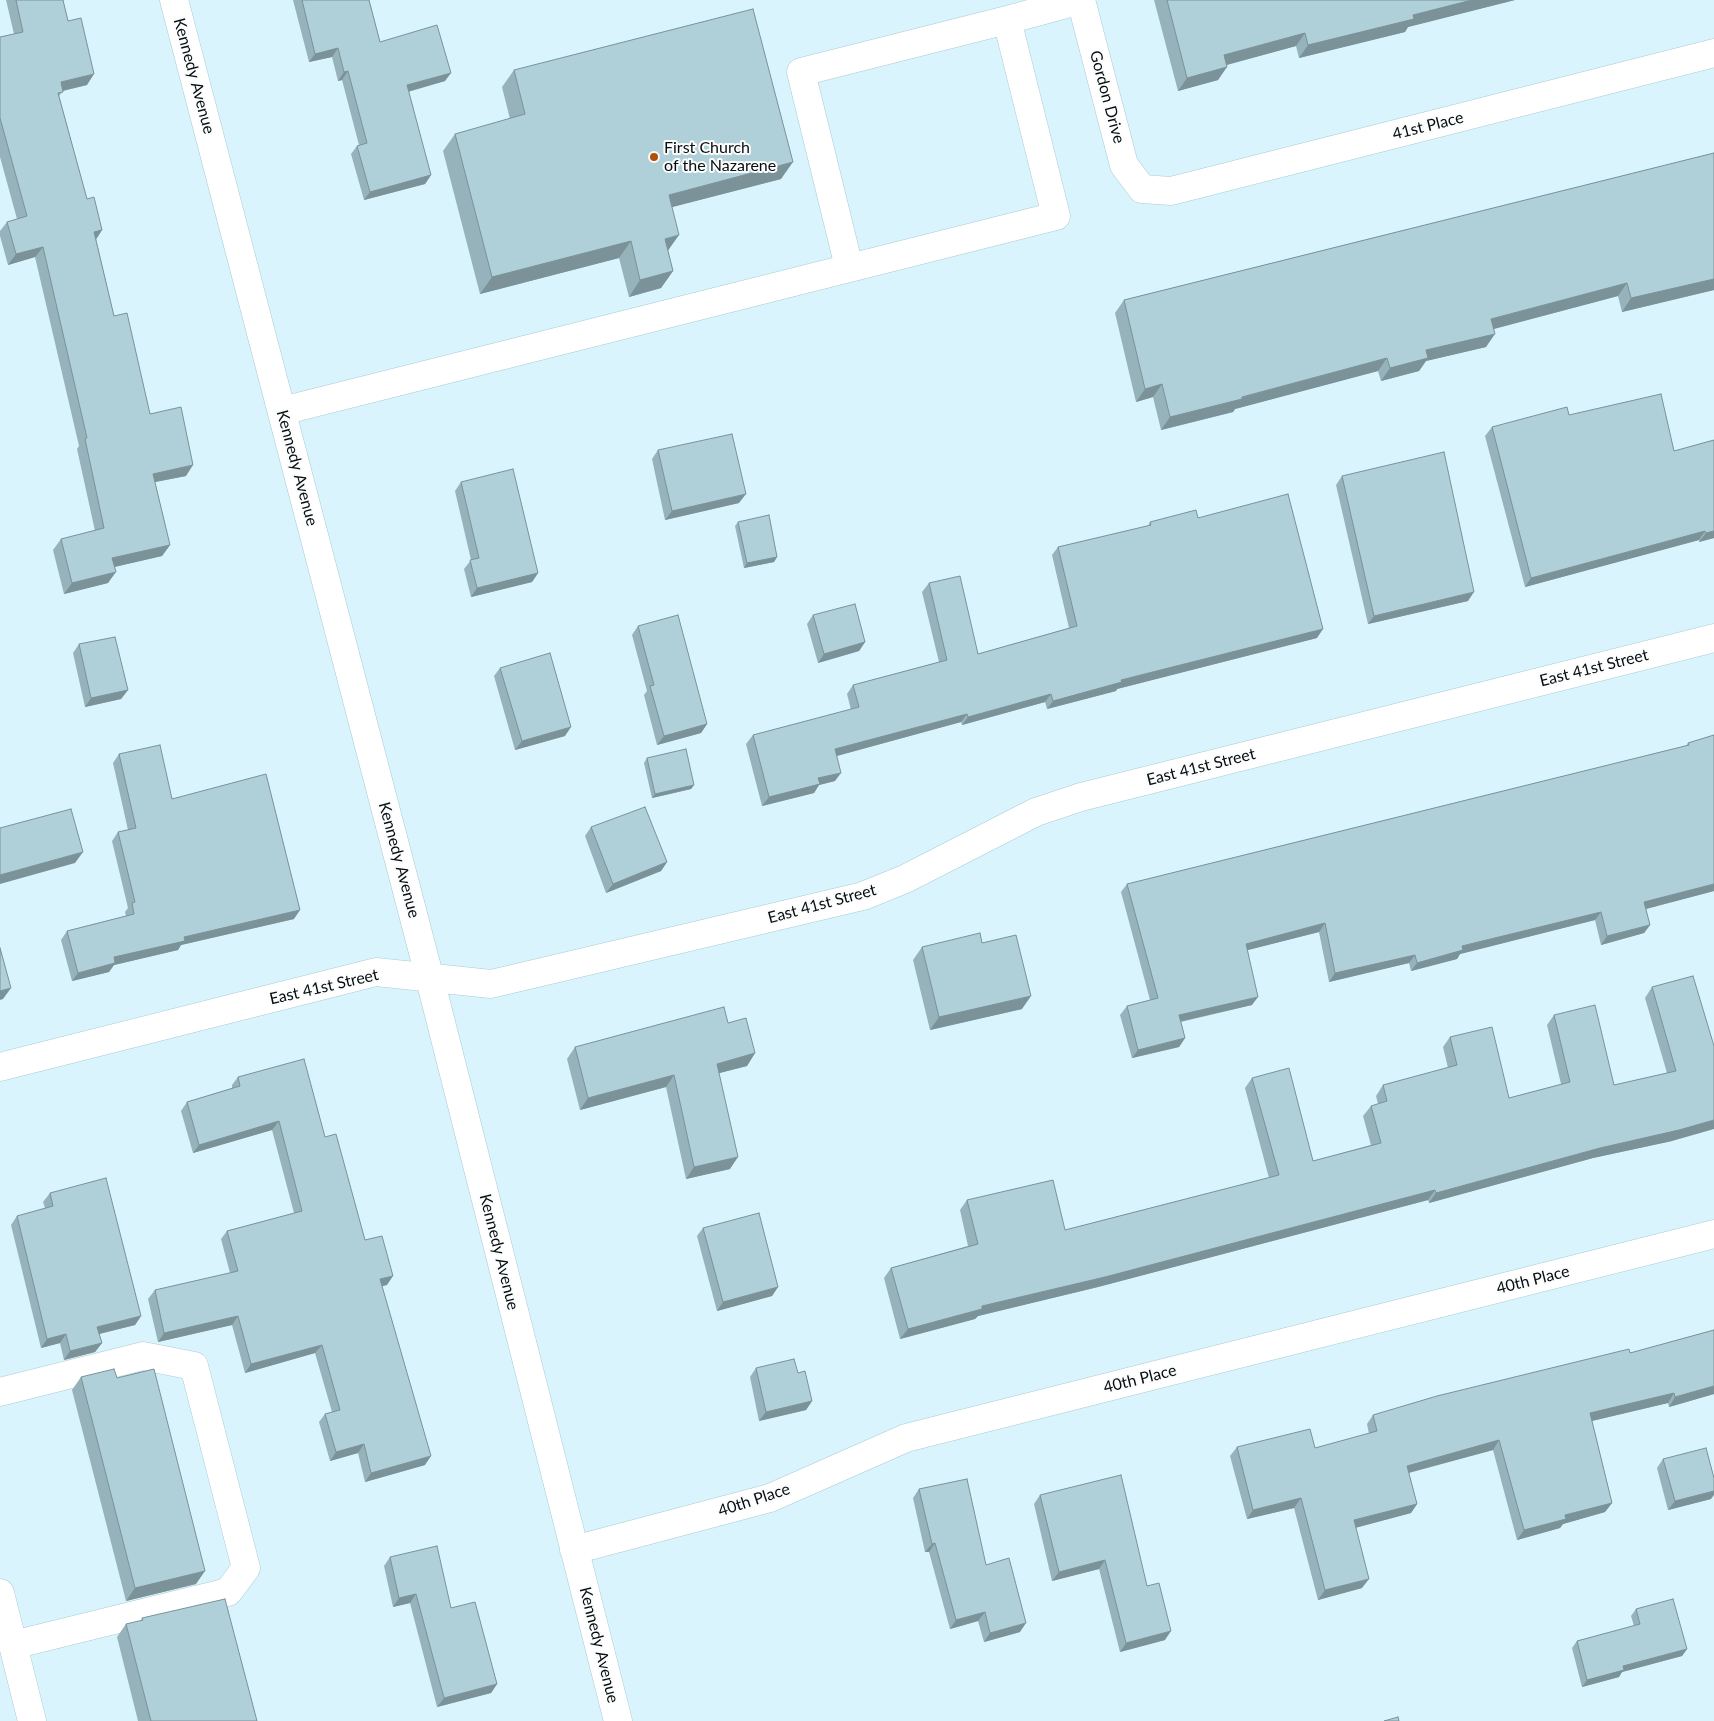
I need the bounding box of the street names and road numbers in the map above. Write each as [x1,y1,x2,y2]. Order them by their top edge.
street label: Kennedy Avenue [169,16,219,136]
street label: Gordon Drive [1085,48,1129,146]
street label: 41st Place [1390,108,1466,144]
street label: Kennedy Avenue [272,408,322,528]
street label: East 41st Street [1538,645,1650,691]
street label: East 41st Street [1145,744,1257,790]
street label: Kennedy Avenue [374,800,424,920]
street label: East 41st Street [766,880,878,928]
street label: East 41st Street [268,965,380,1009]
street label: Kennedy Avenue [475,1192,523,1312]
street label: 40th Place [1495,1262,1571,1298]
street label: 40th Place [1102,1361,1178,1397]
street label: 40th Place [716,1479,792,1521]
street label: Kennedy Avenue [575,1585,623,1705]

